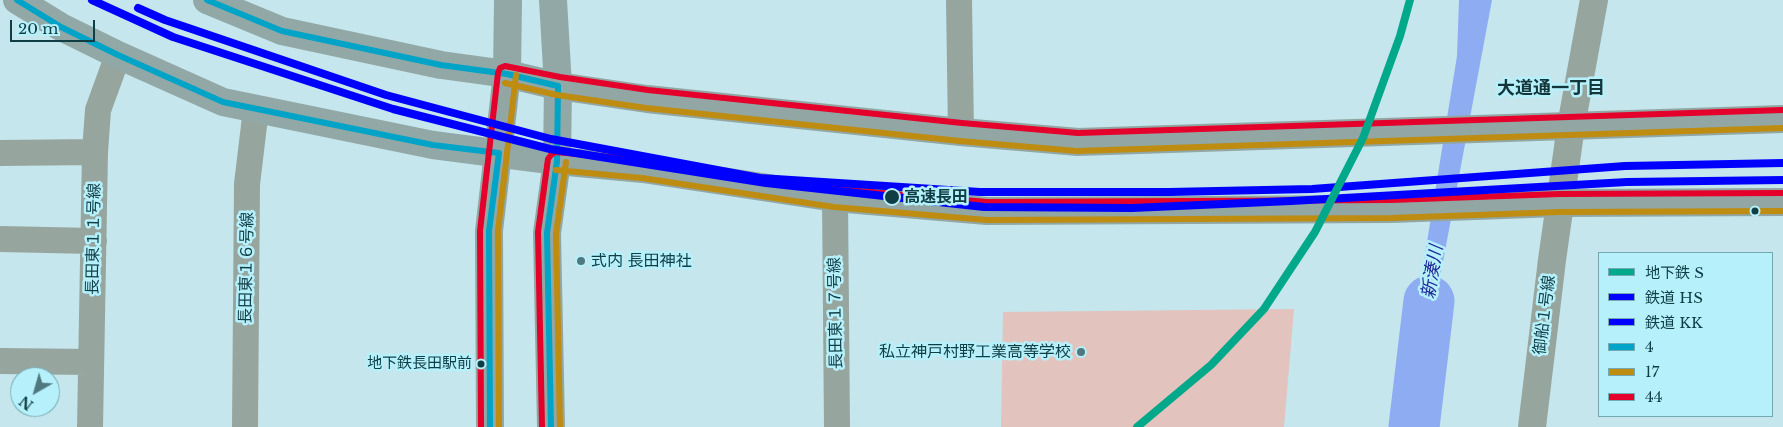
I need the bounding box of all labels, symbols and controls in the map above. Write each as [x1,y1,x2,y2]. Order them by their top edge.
scale bar [12,10,98,42]
text: 20 m [18,19,58,38]
district label: 大道通一丁目 [1497,78,1605,100]
street label: 長田東１１号線 [83,183,105,295]
place label: 高速長田 [904,187,968,207]
marker: 高速長田 [883,188,901,206]
unlabelled marker [1750,206,1760,216]
street label: 長田東１６号線 [236,212,258,324]
water label: 新湊川 [1418,244,1448,300]
place label: 式内 長田神社 [591,251,692,271]
legend [1598,252,1773,417]
marker: 式内 長田神社 [575,255,587,267]
street label: 長田東１７号線 [825,257,847,369]
text: 地下鉄 S [1645,263,1704,282]
street label: 御船１号線 [1531,274,1559,356]
text: 鉄道 HS [1645,288,1703,307]
text: 鉄道 KK [1645,313,1703,332]
text: 4 [1645,337,1654,356]
place label: 私立神戸村野工業高等学校 [879,342,1071,362]
marker: 私立神戸村野工業高等学校 [1075,346,1087,358]
place label: 地下鉄長田駅前 [367,355,472,373]
marker: 地下鉄長田駅前 [476,359,486,369]
text: 17 [1645,362,1659,381]
north arrow [10,367,60,417]
text: 44 [1645,387,1663,406]
text: N [16,392,37,414]

